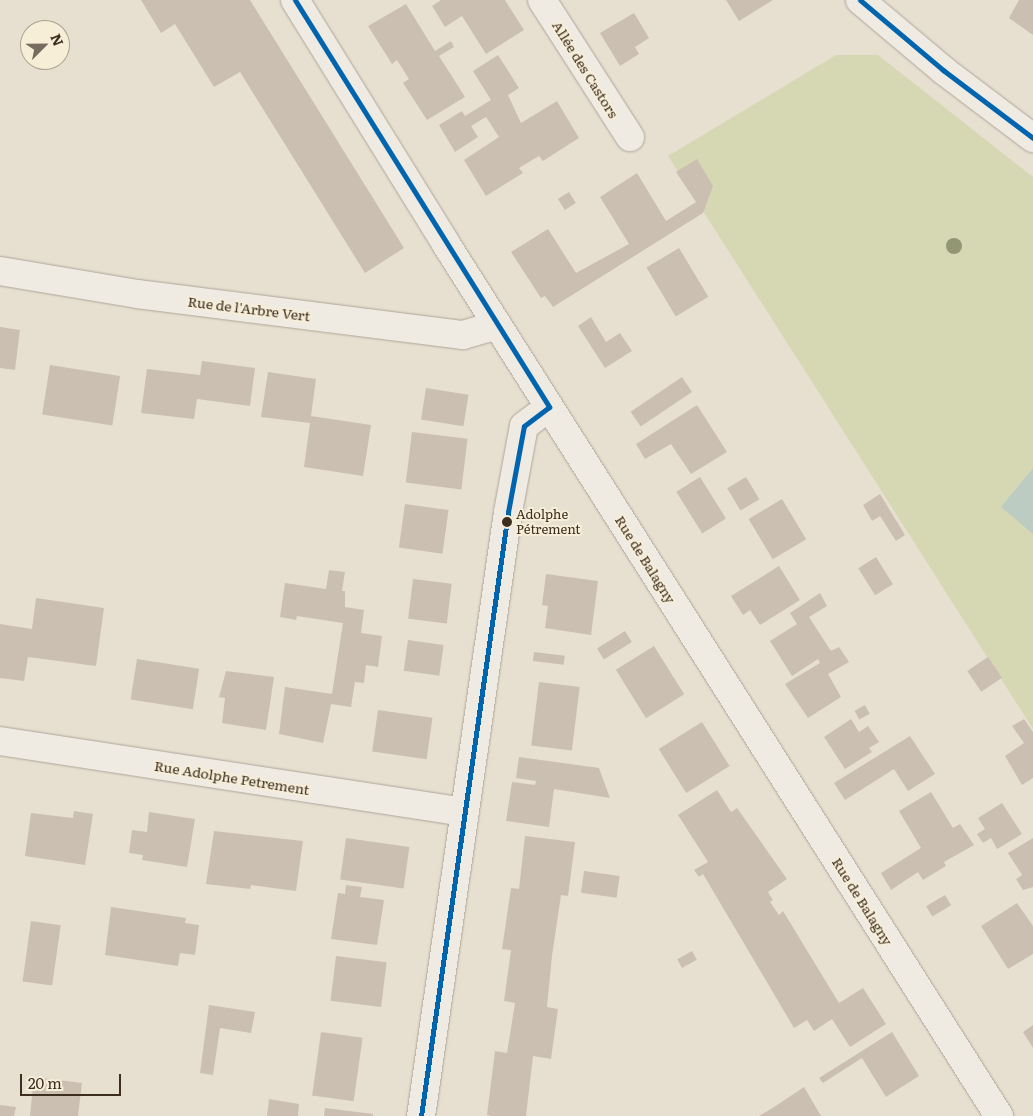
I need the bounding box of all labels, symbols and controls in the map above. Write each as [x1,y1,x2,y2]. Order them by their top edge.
street label: Allée des Castors [549,17,623,121]
north arrow [20,20,70,70]
text: N [46,30,69,49]
street label: Rue de l'Arbre Vert [187,292,311,324]
place label: Adolphe Pétrement [516,507,581,538]
street label: Rue de Balagny [612,512,680,606]
marker: Adolphe Pétrement [502,517,512,527]
street label: Rue Adolphe Petrement [153,756,311,798]
street label: Rue de Balagny [829,854,897,948]
scale bar [22,1064,124,1096]
text: 20 m [28,1071,62,1094]

